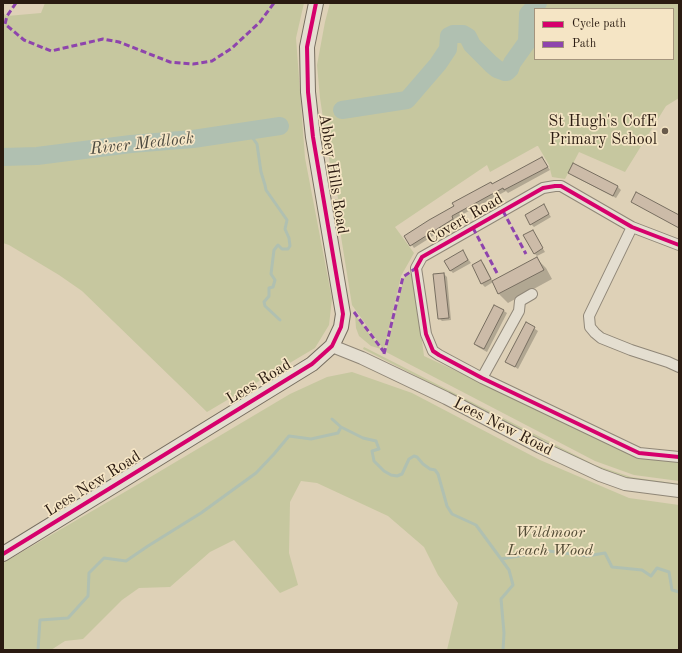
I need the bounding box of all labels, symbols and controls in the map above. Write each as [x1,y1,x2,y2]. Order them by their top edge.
legend [534,8,674,60]
text: Cycle path [572,18,626,30]
text: Path [572,38,596,50]
street label: Abbey Hills Road [314,112,352,236]
place label: St Hugh's CofE Primary School [548,112,657,150]
marker: St Hugh's CofE Primary School [660,126,670,136]
water label: River Medlock [89,128,195,160]
street label: Covert Road [423,189,507,249]
street label: Lees Road [223,355,295,409]
street label: Lees New Road [450,394,556,460]
street label: Lees New Road [42,447,144,521]
park label: Wildmoor Leach Wood [507,523,593,561]

